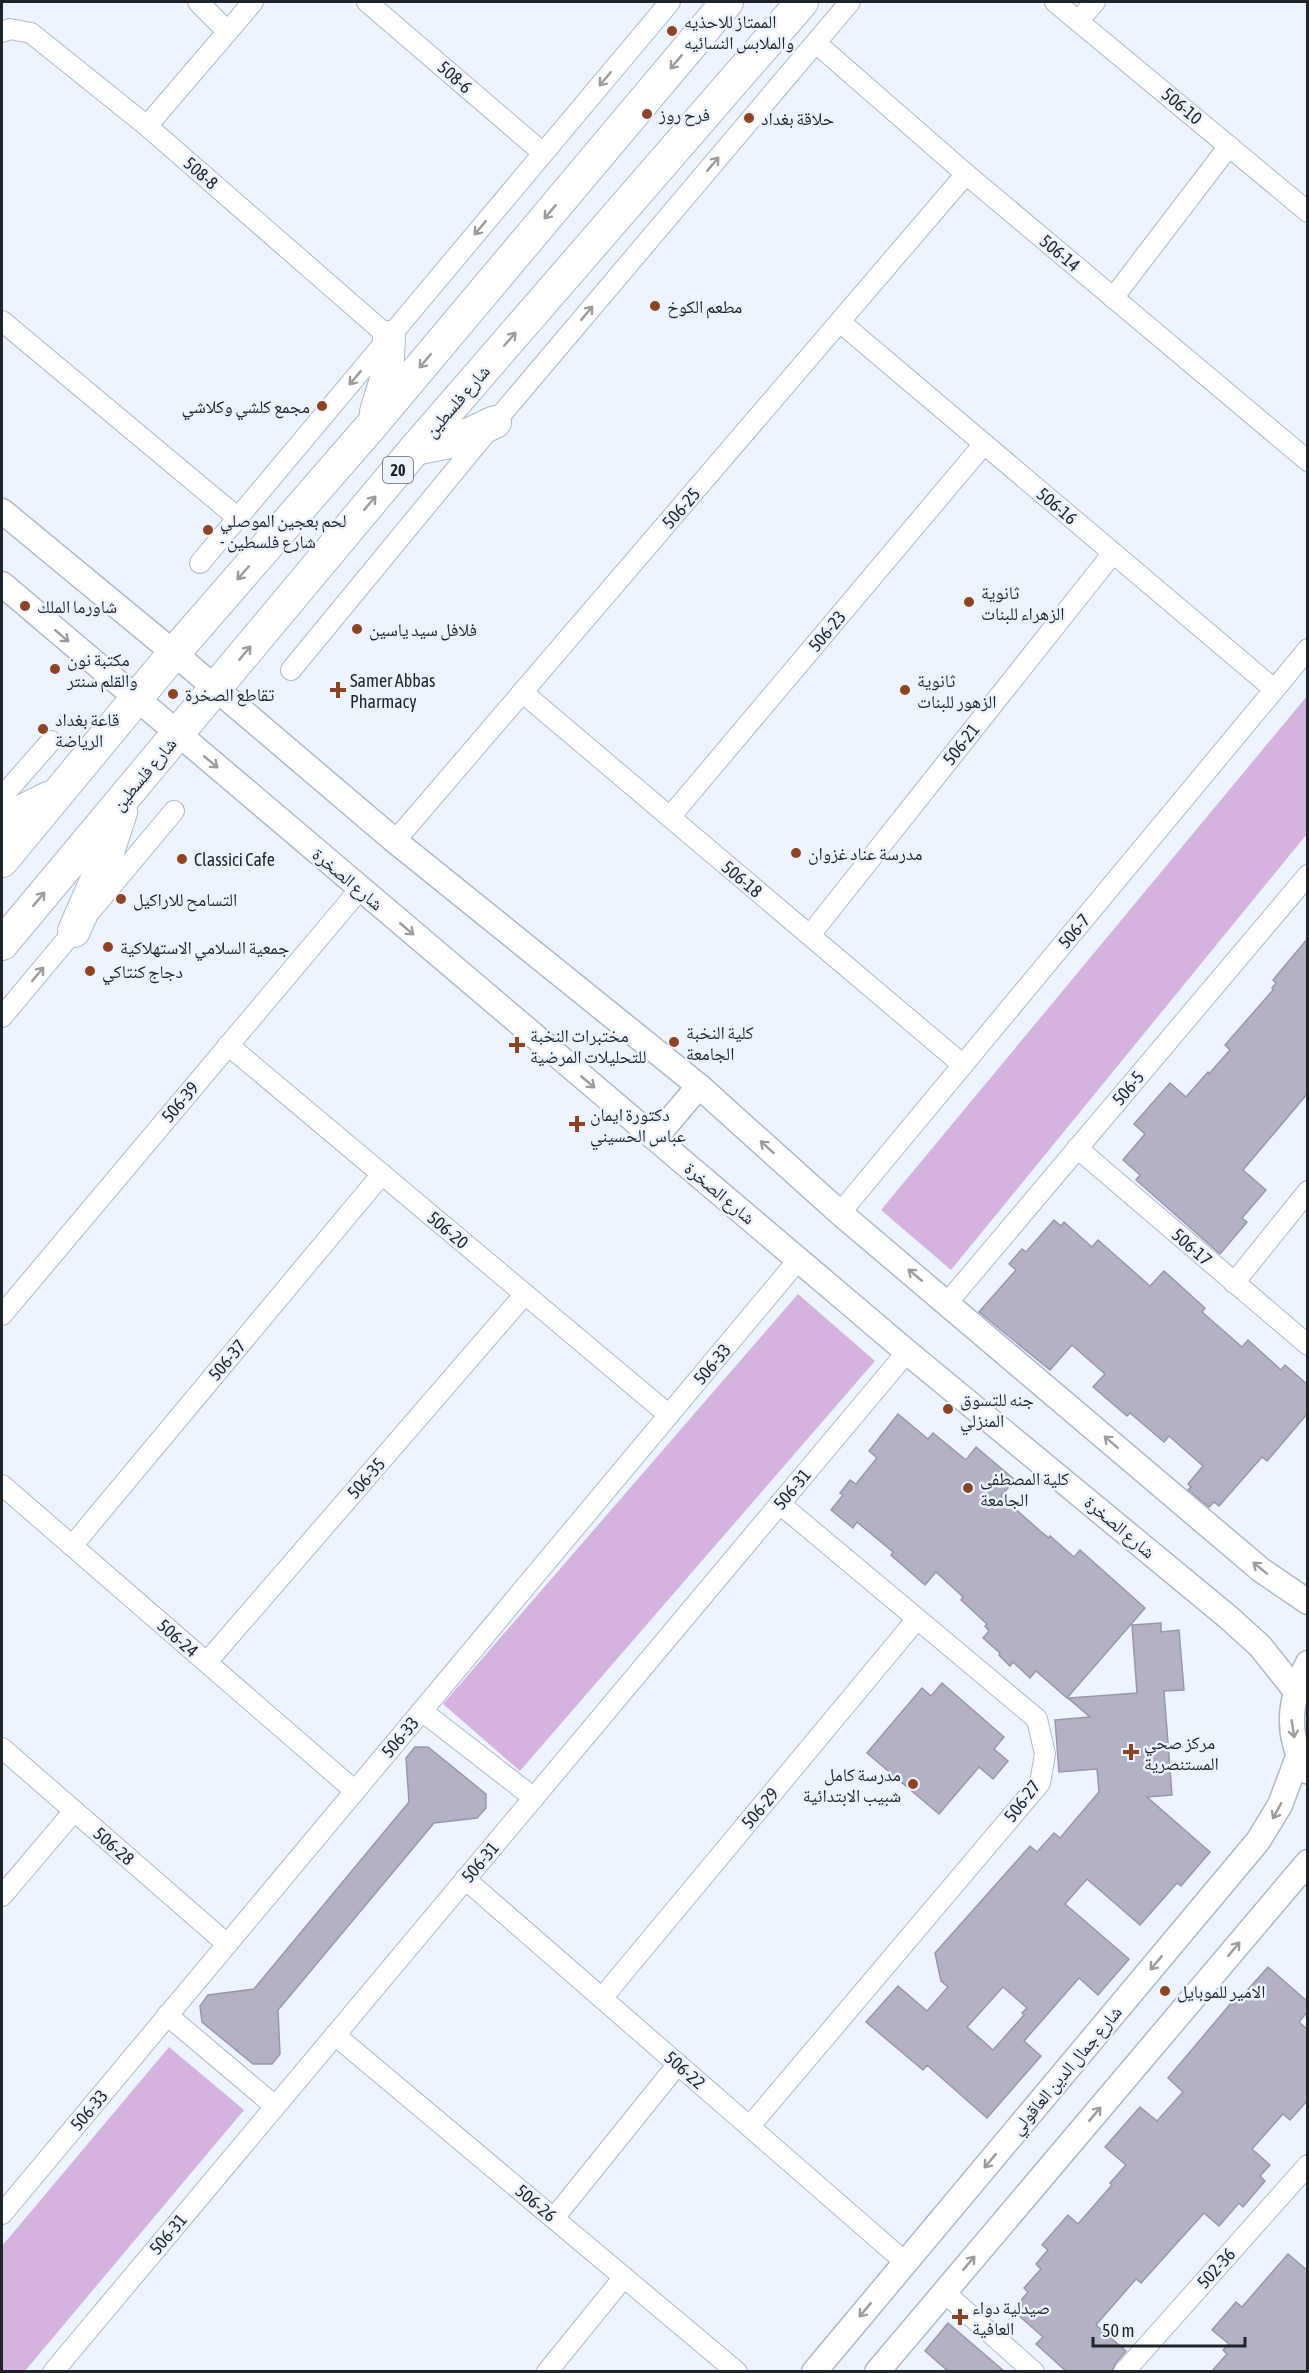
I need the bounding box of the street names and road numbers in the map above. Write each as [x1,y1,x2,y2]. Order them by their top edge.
street label: 508-6 [434,56,476,98]
street label: 506-10 [1158,83,1206,129]
street label: 508-8 [180,152,222,194]
street label: 506-14 [1036,230,1084,276]
street label: شارع فلسطين [420,361,495,442]
road number: 20 [383,457,413,483]
street label: 506-25 [658,483,704,533]
street label: 506-16 [1033,483,1081,529]
street label: 506-23 [804,606,850,656]
street label: 506-21 [938,719,984,769]
street label: شارع فلسطين [107,733,181,815]
street label: شارع الصخرة [308,844,387,915]
street label: 506-18 [718,856,766,902]
street label: 506-7 [1054,910,1094,952]
street label: 506-5 [1108,1067,1148,1109]
street label: 506-39 [157,1077,203,1127]
street label: شارع الصخرة [680,1158,759,1229]
street label: 506-20 [423,1207,473,1253]
street label: 506-17 [1168,1224,1216,1270]
street label: 506-37 [204,1335,250,1385]
street label: 506-33 [689,1339,735,1389]
street label: 506-35 [343,1453,389,1503]
street label: 506-31 [769,1464,815,1514]
street label: شارع الصخرة [1080,1492,1159,1563]
street label: 506-24 [153,1615,203,1661]
street label: 506-33 [377,1712,423,1762]
street label: 506-27 [1000,1776,1044,1826]
street label: 506-29 [737,1783,783,1833]
street label: 506-28 [89,1823,139,1869]
street label: 506-31 [457,1837,503,1887]
street label: شارع جمال الدين العاقولي [1006,2001,1129,2141]
street label: 506-22 [660,2047,710,2093]
street label: 506-33 [66,2085,112,2135]
street label: 506-26 [511,2180,561,2226]
street label: 506-31 [145,2209,191,2259]
street label: 502-36 [1193,2244,1239,2292]

